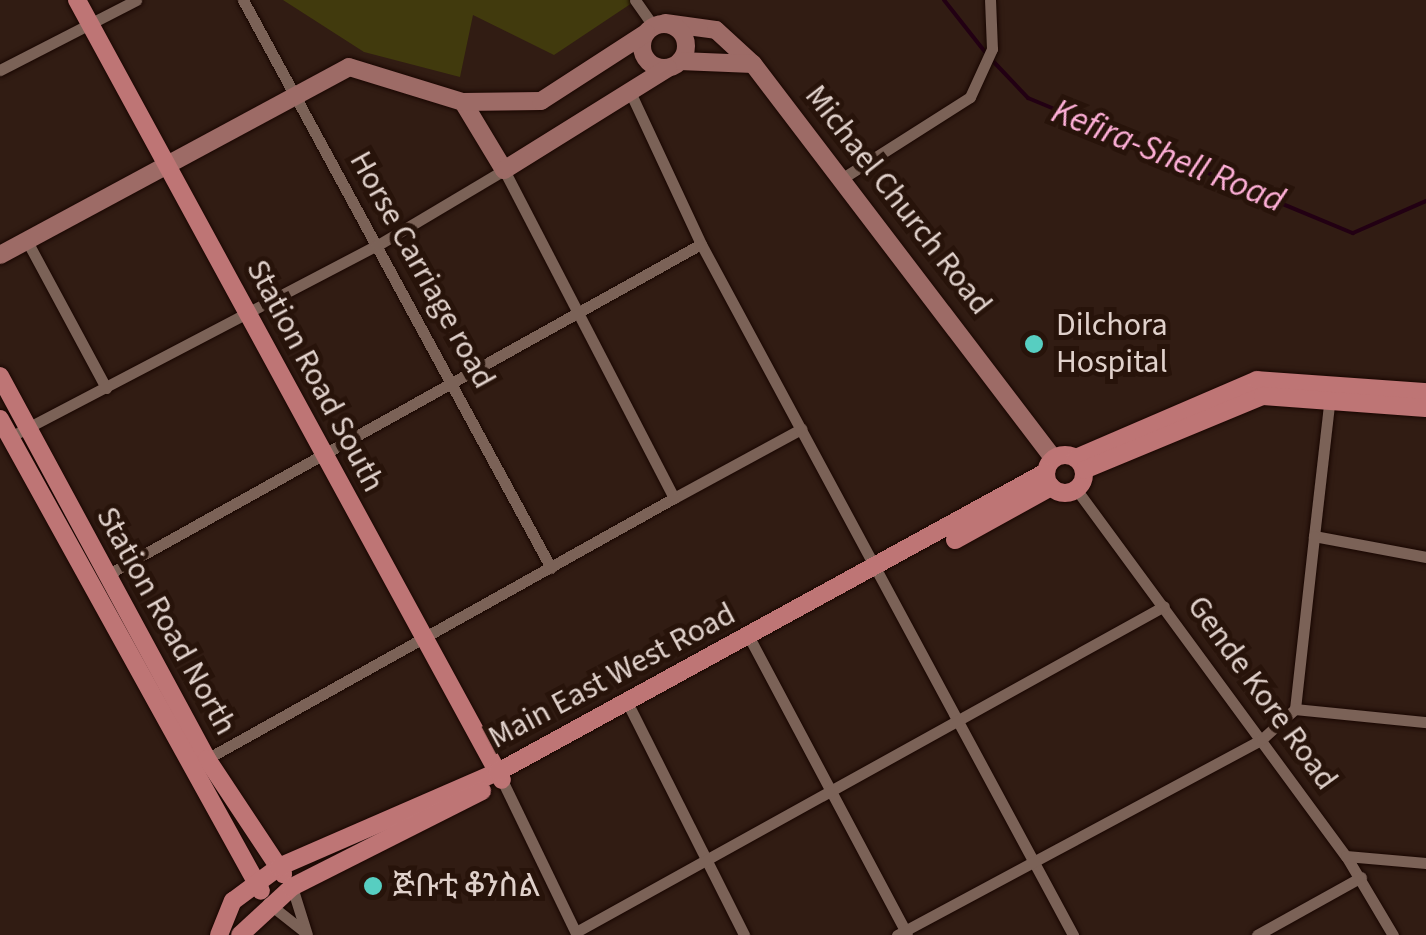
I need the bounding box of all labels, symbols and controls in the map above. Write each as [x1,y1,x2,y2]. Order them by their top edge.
street label: Michael Church Road [796,78,1000,322]
water label: Kefira-Shell Road [1046,90,1290,222]
street label: Horse Carriage road [341,145,503,395]
street label: Station Road South [238,253,392,499]
place label: Dilchora Hospital [1056,307,1168,382]
marker: Dilchora Hospital [1021,331,1047,357]
street label: Station Road North [88,500,244,742]
street label: Gende Kore Road [1179,588,1345,798]
street label: Main East West Road [482,595,742,757]
place label: ጅቡቲ ቆንስል [393,867,540,905]
marker: ጅቡቲ ቆንስል [362,875,384,897]

